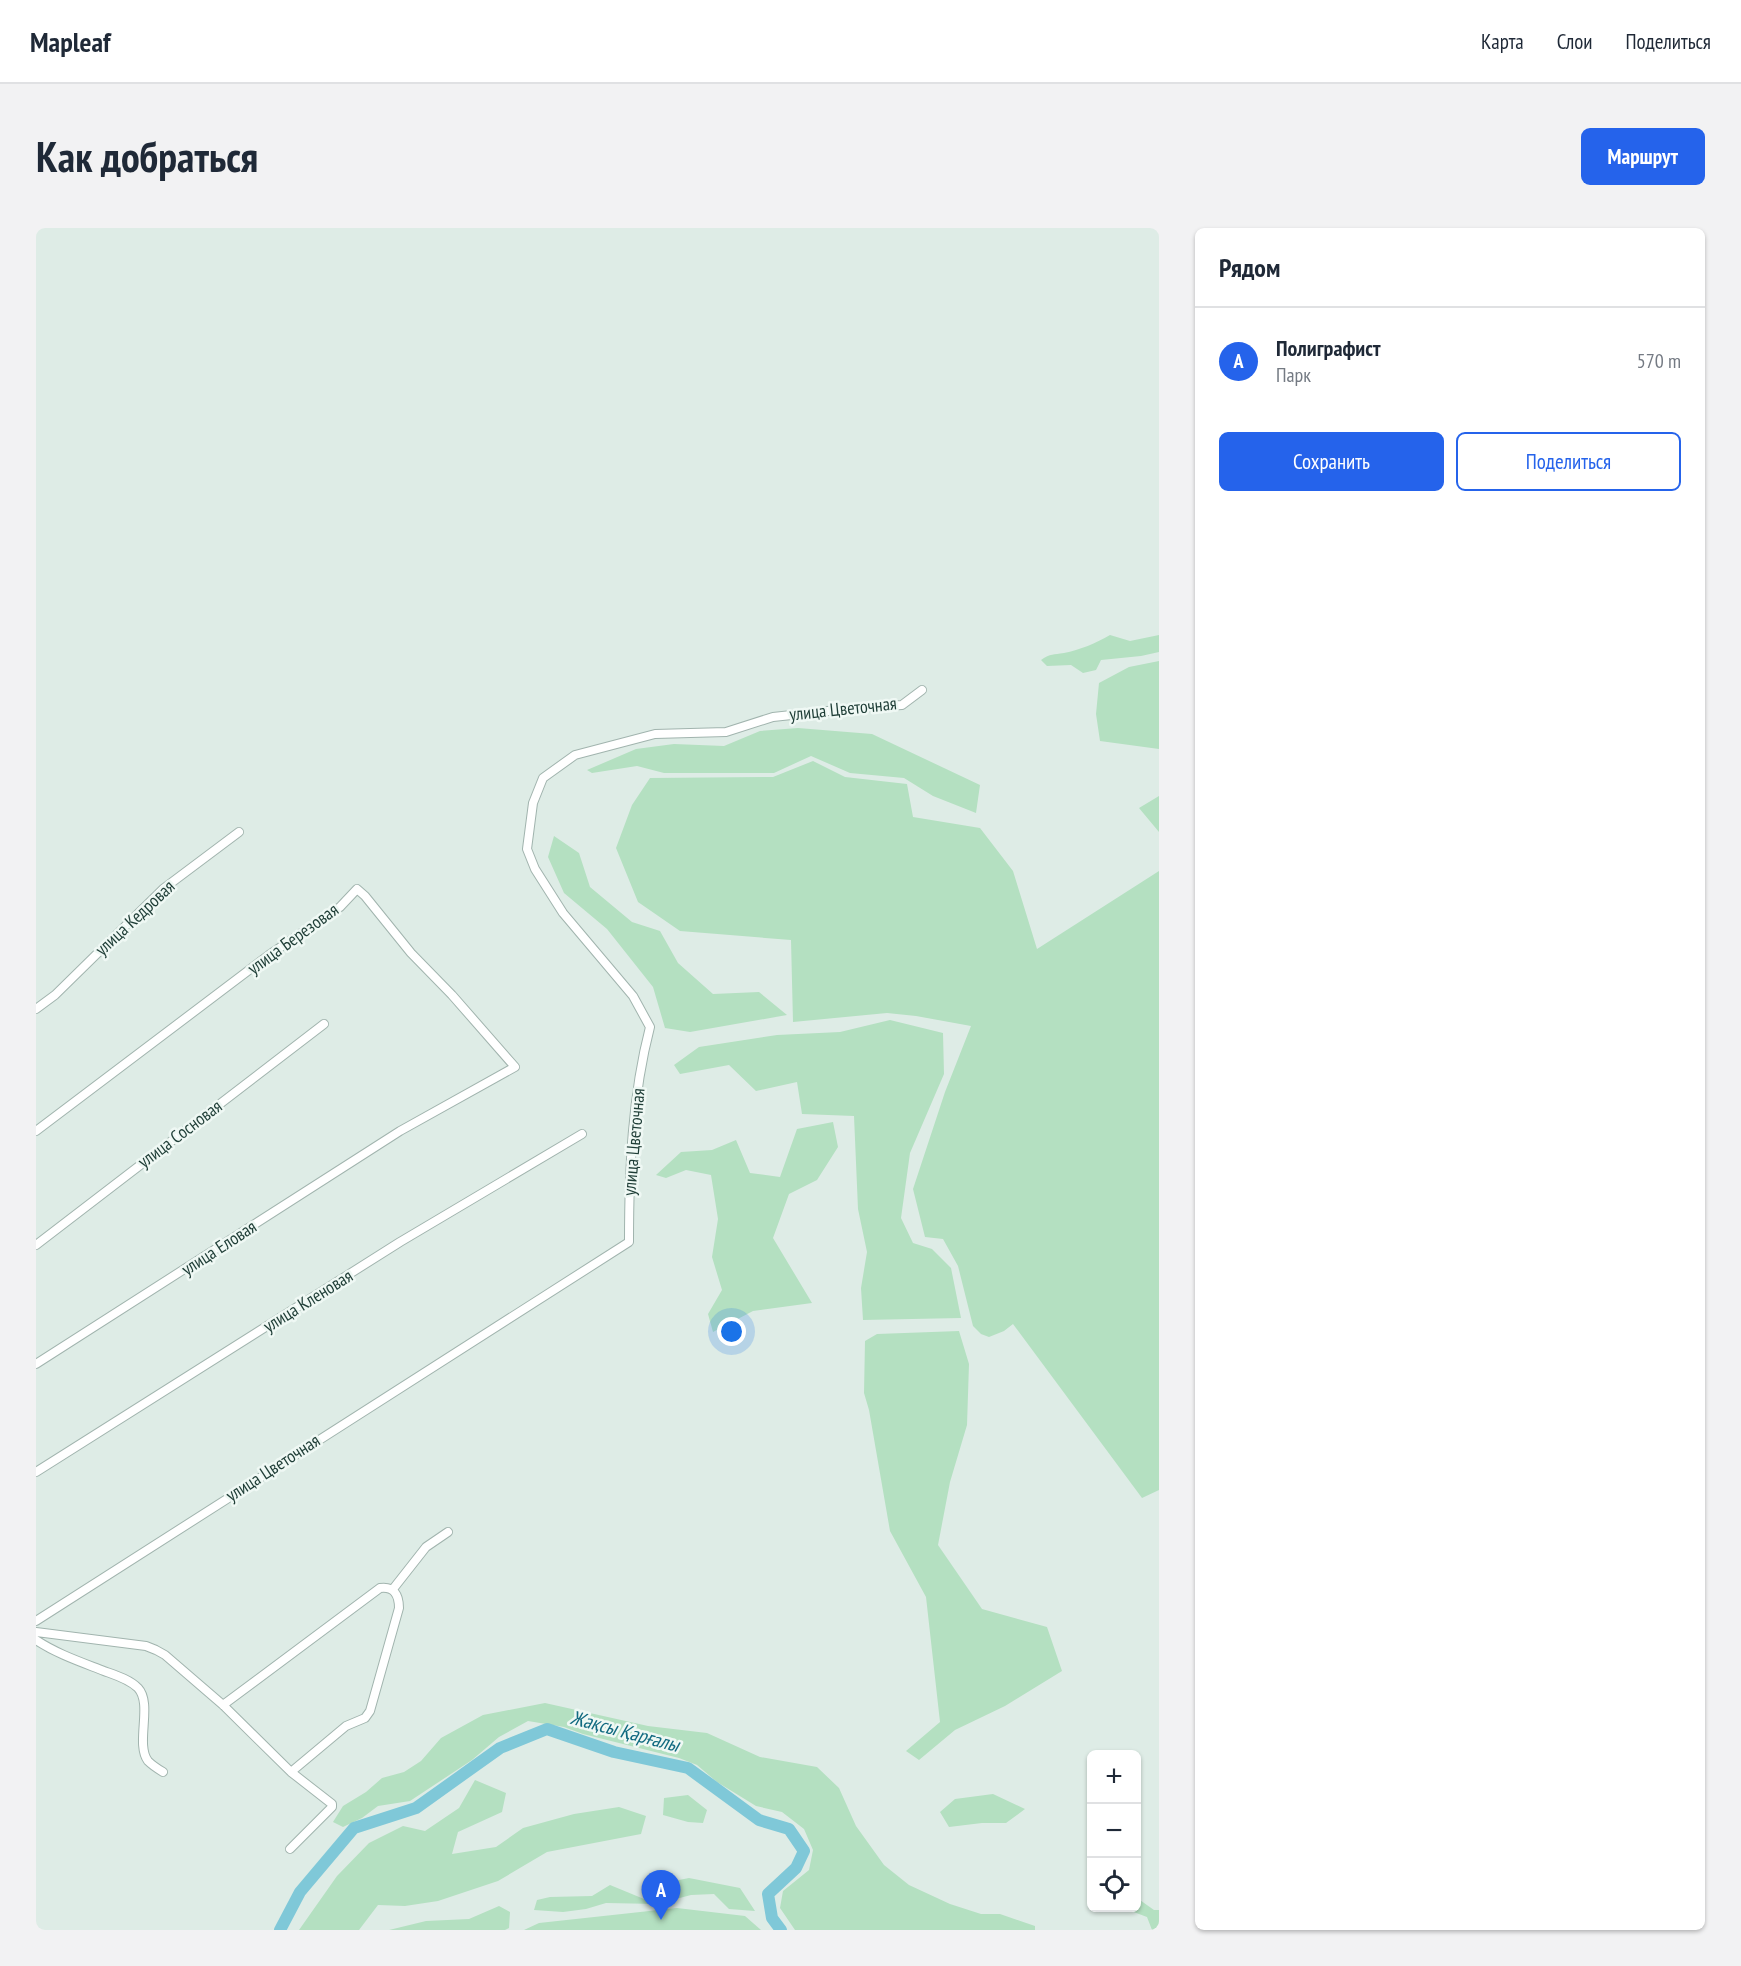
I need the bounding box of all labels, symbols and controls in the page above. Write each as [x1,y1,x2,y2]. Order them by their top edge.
text: Mapleaf [30,23,111,60]
text: Карта [1481,28,1524,55]
text: Слои [1557,28,1592,55]
text: Поделиться [1625,28,1711,55]
button: Маршрут [1581,128,1705,185]
text: Как добраться [36,129,258,184]
text: Рядом [1219,251,1280,284]
text: Полиграфист [1276,334,1381,362]
text: A [1233,348,1244,374]
text: 570 m [1637,348,1681,374]
text: Парк [1276,362,1311,388]
button: Сохранить [1219,432,1444,491]
button: Поделиться [1456,432,1681,491]
street label: улица Цветочная [788,691,898,726]
street label: улица Кедровая [90,875,179,960]
street label: улица Березовая [243,898,343,979]
street label: улица Цветочная [617,1087,650,1197]
street label: улица Сосновая [133,1094,226,1173]
street label: улица Еловая [177,1215,261,1280]
street label: улица Кленовая [259,1264,357,1337]
your location [717,1317,746,1346]
street label: улица Цветочная [221,1429,324,1507]
water label: Жақсы Қарғалы [567,1704,684,1759]
map controls [1087,1750,1141,1912]
button: + [1087,1750,1141,1804]
button: − [1087,1804,1141,1858]
button: locate [1087,1858,1141,1912]
pin: A [642,1870,680,1920]

